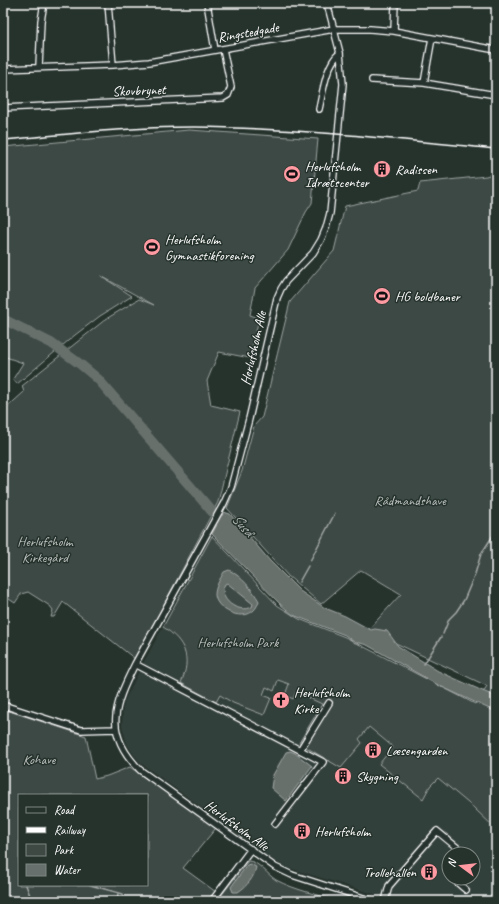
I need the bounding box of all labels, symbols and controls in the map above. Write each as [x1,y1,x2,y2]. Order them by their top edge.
street label: Ringstedgade [216,19,281,46]
street label: Skovbrynet [112,81,167,100]
place label: Herlufsholm Idrætscenter [305,158,370,191]
building icon: Radissen [372,159,392,179]
place label: Radissen [395,161,438,178]
sports icon: Herlufsholm Idrætscenter [282,164,302,184]
place label: Herlufsholm Gymnastikforening [165,231,255,264]
sports icon: Herlufsholm Gymnastikforening [142,237,162,257]
sports icon: HG boldbaner [372,286,392,306]
place label: HG boldbaner [395,288,461,305]
street label: Herlufsholm Alle [237,308,271,387]
park label: Rådmandshave [374,492,447,509]
water label: Suså [227,510,260,543]
park label: Herlufsholm Kirkegård [17,533,74,566]
park label: Herlufsholm Park [198,634,279,651]
place label: Herlufsholm Kirke [294,684,351,717]
church icon: Herlufsholm Kirke [271,690,291,710]
building icon: Læsengarden [363,740,383,760]
place label: Læsengarden [386,742,448,759]
park label: Kohave [23,751,57,768]
building icon: Skygning [333,766,353,786]
place label: Skygning [356,768,399,785]
legend [18,794,148,886]
street label: Herlufsholm Alle [201,796,273,855]
text: Road [54,802,76,818]
building icon: Herlufsholm [292,821,312,841]
text: Railway [54,822,86,838]
place label: Herlufsholm [315,823,372,840]
text: Park [54,842,75,858]
north arrow [441,846,481,886]
text: N [444,856,460,869]
text: Water [54,862,82,878]
building icon: Trollehallen [419,862,439,882]
place label: Trollehallen [364,864,417,881]

